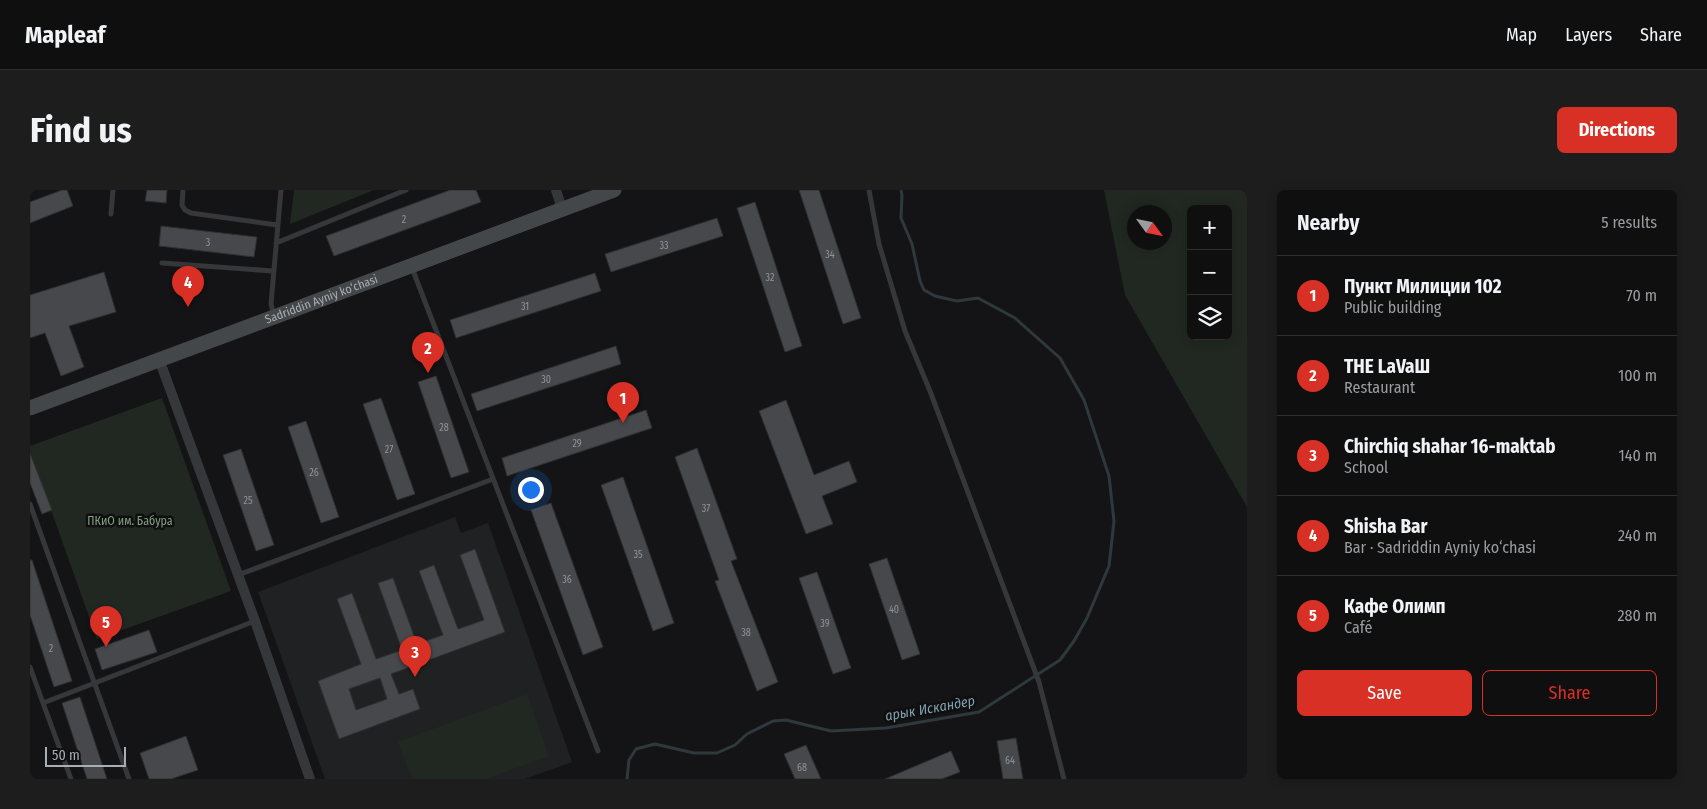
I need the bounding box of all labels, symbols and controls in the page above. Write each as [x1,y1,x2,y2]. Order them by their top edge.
text: Mapleaf [25,21,105,49]
text: Map [1506,24,1537,46]
text: Layers [1565,24,1612,46]
text: Share [1640,24,1682,46]
button: Directions [1557,107,1677,153]
text: Find us [30,109,132,151]
north arrow [1127,205,1172,250]
map controls [1187,205,1232,340]
button: + [1187,205,1232,250]
text: Nearby [1297,210,1359,236]
text: 5 results [1601,213,1657,232]
house number: 2 [402,214,407,226]
house number: 3 [206,237,211,249]
house number: 33 [659,240,669,252]
house number: 34 [825,249,835,261]
button: − [1187,250,1232,295]
pin: 4 [172,266,204,307]
street label: Sadriddin Ayniy ko‘chasi [263,272,380,327]
house number: 32 [766,272,775,284]
text: Пункт Милиции 102 [1344,275,1502,298]
text: 1 [1310,286,1316,305]
text: 70 m [1626,286,1657,305]
button: layers [1187,295,1232,340]
text: Public building [1344,298,1441,317]
house number: 31 [521,301,529,313]
pin: 2 [412,332,444,373]
text: THE LaVaШ [1344,355,1430,378]
text: 2 [1309,366,1317,385]
text: 100 m [1618,366,1657,385]
house number: 30 [541,374,551,386]
text: Restaurant [1344,378,1415,397]
pin: 1 [607,382,639,423]
house number: 28 [439,422,449,434]
text: Chirchiq shahar 16-maktab [1344,435,1556,458]
house number: 29 [572,438,582,450]
house number: 27 [385,444,393,456]
text: 3 [1309,446,1317,465]
text: 140 m [1619,446,1657,465]
text: School [1344,458,1388,477]
house number: 26 [309,467,319,479]
your location [518,477,544,503]
house number: 25 [244,495,253,507]
house number: 37 [702,503,710,515]
park label: ПКиО им. Бабура [87,514,173,528]
text: Shisha Bar [1344,515,1427,538]
text: 4 [1309,526,1317,545]
text: 240 m [1618,526,1657,545]
text: Bar · Sadriddin Ayniy ko‘chasi [1344,538,1536,557]
house number: 35 [633,549,643,561]
house number: 36 [562,574,572,586]
text: Кафе Олимп [1344,595,1446,618]
house number: 40 [889,604,899,616]
pin: 5 [90,606,122,647]
text: 5 [1309,606,1317,625]
text: 280 m [1618,606,1657,625]
house number: 39 [820,618,830,630]
text: Café [1344,618,1372,637]
house number: 38 [741,627,751,639]
pin: 3 [399,636,431,677]
house number: 2 [49,643,54,655]
button: Save [1297,670,1472,716]
button: Share [1482,670,1657,716]
water label: арык Искандер [884,692,976,725]
scale bar [45,744,126,767]
text: 50 m [52,747,80,764]
house number: 64 [1005,755,1015,767]
house number: 68 [797,762,807,774]

